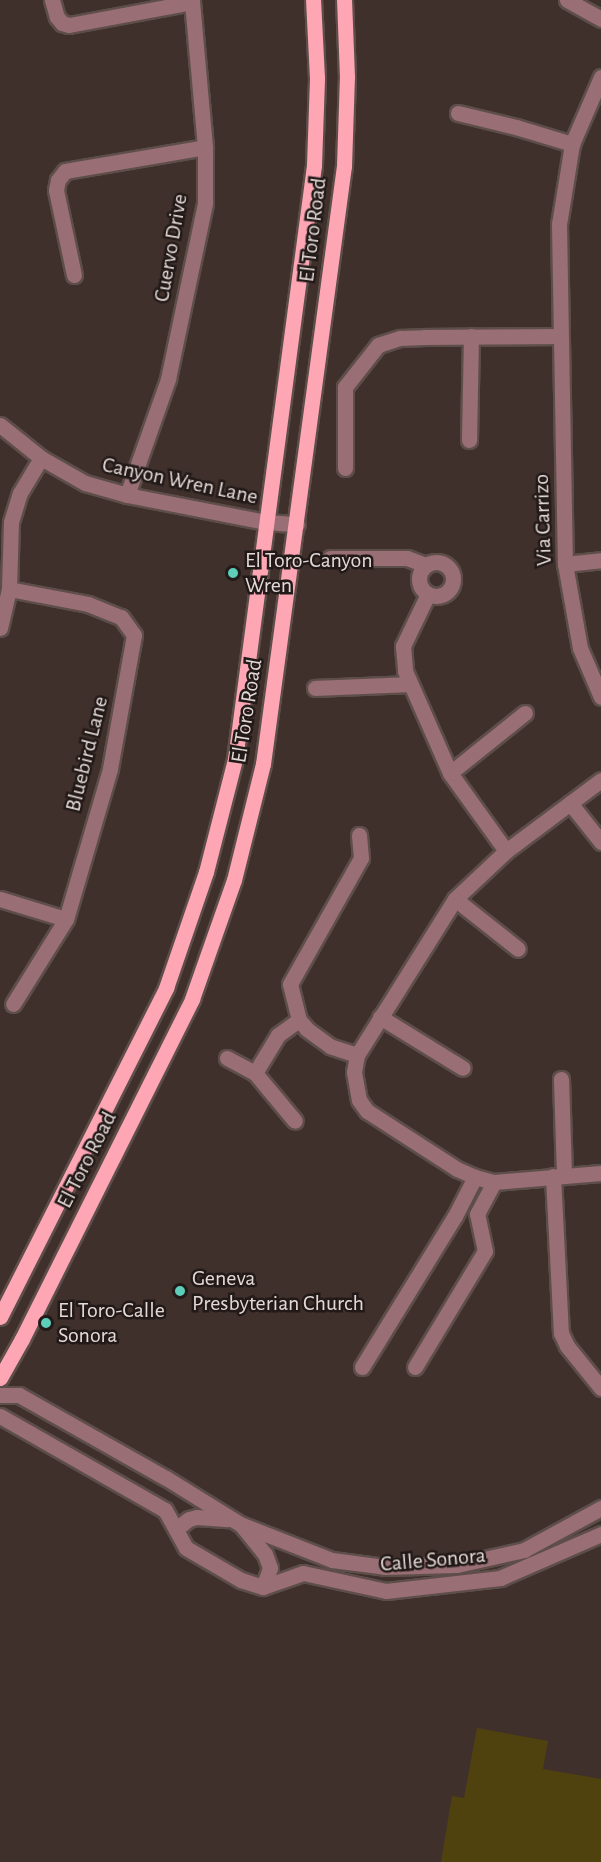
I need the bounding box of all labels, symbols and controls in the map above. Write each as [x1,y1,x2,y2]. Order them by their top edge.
street label: El Toro Road [294,176,332,284]
street label: Cuervo Drive [149,192,193,304]
street label: Canyon Wren Lane [100,452,260,510]
street label: Via Carrizo [528,474,558,566]
place label: El Toro-Canyon Wren [245,547,373,598]
marker: El Toro-Canyon Wren [226,566,240,580]
street label: El Toro Road [226,657,268,765]
street label: Bluebird Lane [60,694,114,814]
street label: El Toro Road [51,1107,123,1213]
place label: Geneva Presbyterian Church [192,1265,364,1316]
marker: Geneva Presbyterian Church [173,1284,187,1298]
place label: El Toro-Calle Sonora [58,1297,165,1348]
marker: El Toro-Calle Sonora [39,1316,53,1330]
street label: Calle Sonora [379,1542,487,1578]

